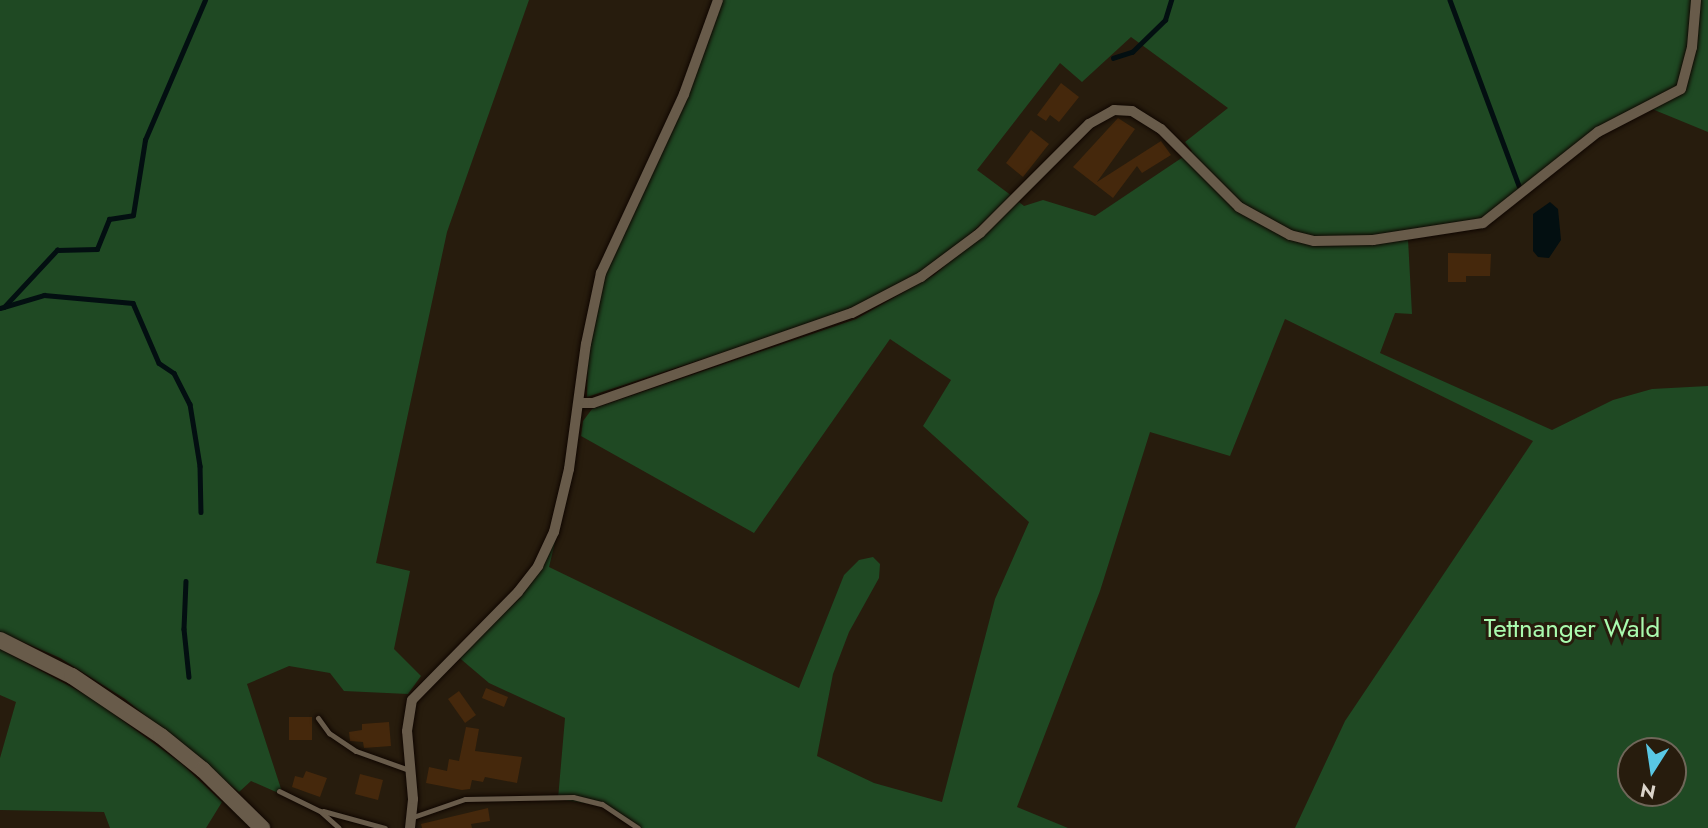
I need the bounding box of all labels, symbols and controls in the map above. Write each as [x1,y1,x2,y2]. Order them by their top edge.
park label: Tettnanger Wald [1484,613,1660,645]
north arrow [1617,737,1687,807]
text: N [1638,776,1658,806]

